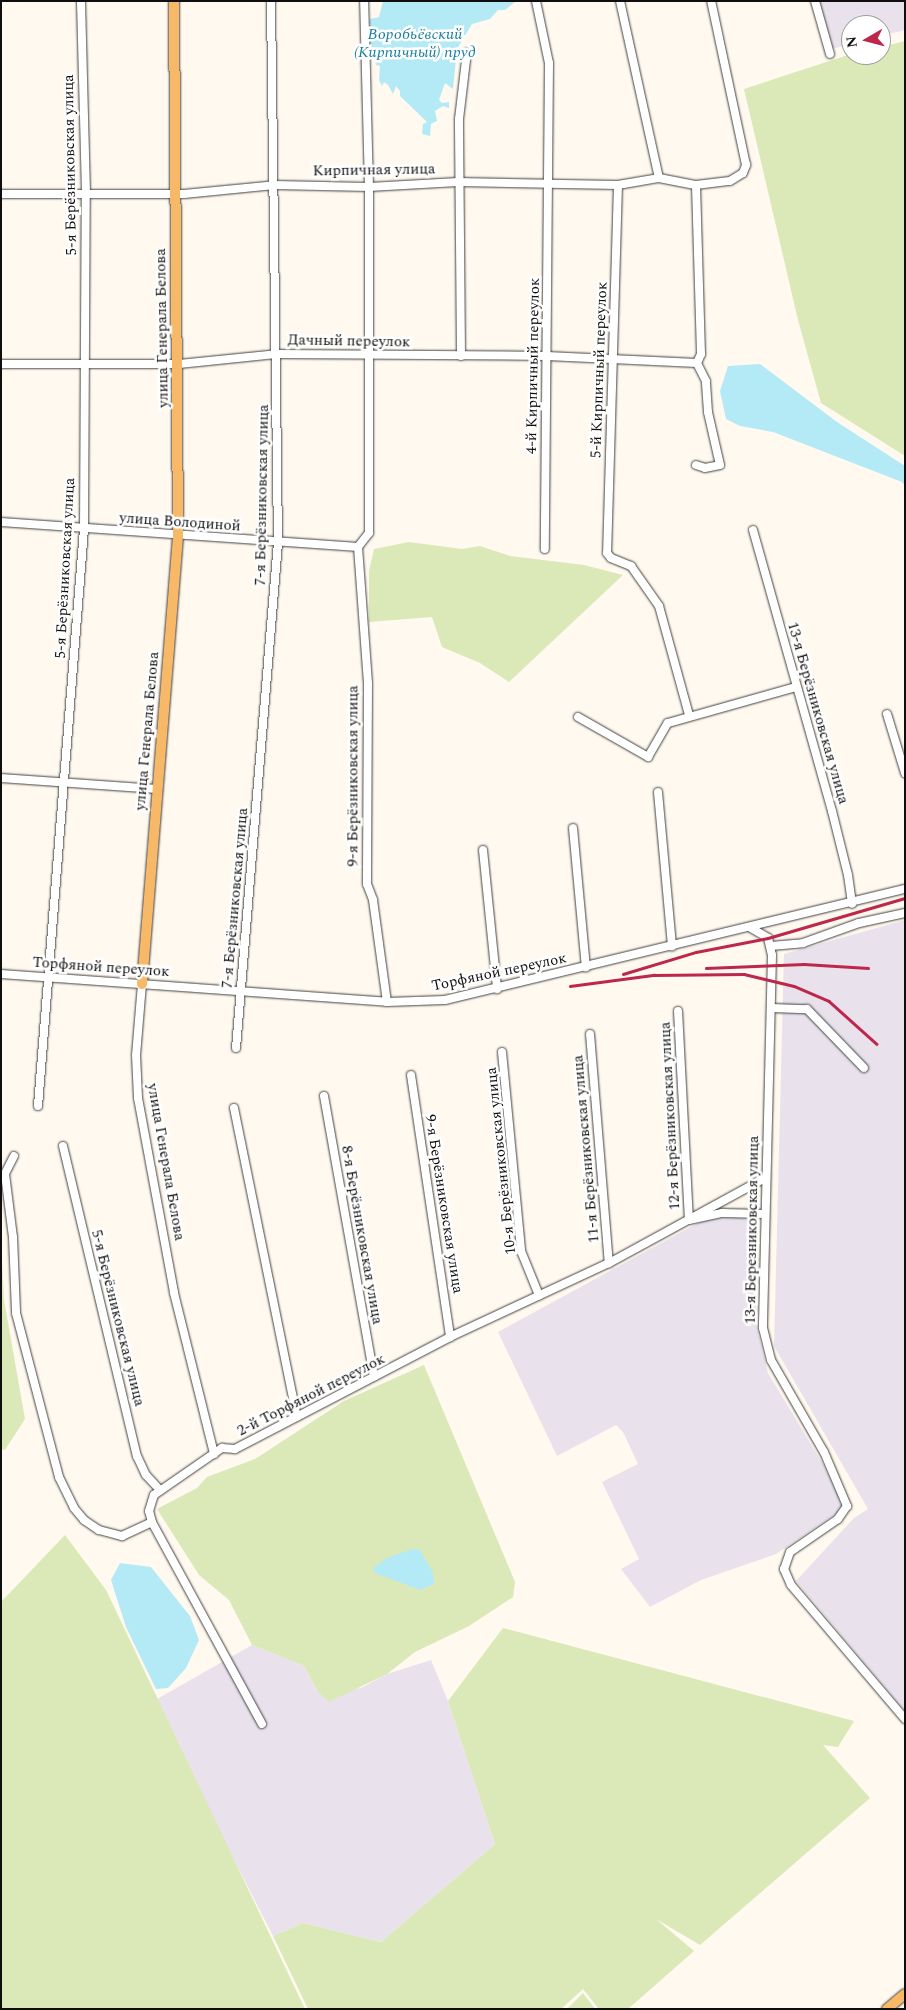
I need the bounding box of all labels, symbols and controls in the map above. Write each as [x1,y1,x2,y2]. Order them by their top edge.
north arrow [841,15,891,65]
water label: Воробьёвский (Кирпичный) пруд [354,24,476,62]
text: N [840,35,863,49]
street label: 5-я Берёзниковская улица [59,74,81,256]
street label: Кирпичная улица [313,160,435,180]
street label: улица Генерала Белова [152,248,172,408]
street label: 4-й Кирпичный переулок [522,278,544,454]
street label: 5-й Кирпичный переулок [587,282,611,458]
street label: Дачный переулок [288,331,410,351]
street label: 7-я Берёзниковская улица [251,404,273,586]
street label: 5-я Берёзниковская улица [51,477,79,659]
street label: улица Володиной [119,509,241,535]
street label: 13-я Берёзниковская улица [783,620,853,806]
street label: улица Генерала Белова [131,651,163,811]
street label: 9-я Берёзниковская улица [344,685,362,867]
street label: 7-я Берёзниковская улица [218,807,252,989]
street label: Торфяной переулок [430,949,568,995]
street label: Торфяной переулок [32,953,170,981]
street label: 12-я Берёзниковская улица [656,1021,684,1211]
street label: 11-я Берёзниковская улица [569,1054,603,1244]
street label: 10-я Берёзниковская улица [482,1066,520,1256]
street label: улица Генерала Белова [143,1082,189,1242]
street label: 9-я Берёзниковская улица [421,1113,467,1295]
street label: 13-я Березниковская улица [741,1136,763,1324]
street label: 8-я Берёзниковская улица [337,1144,387,1326]
street label: 5-я Берёзниковская улица [87,1228,149,1408]
street label: 2-й Торфяной переулок [234,1350,388,1440]

